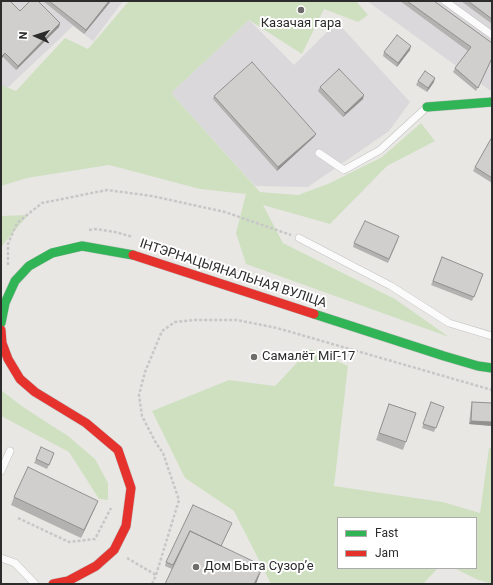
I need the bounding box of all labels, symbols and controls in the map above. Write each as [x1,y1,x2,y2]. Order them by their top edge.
marker: Казачая гара [296,5,306,15]
north arrow [16,16,56,56]
place label: Казачая гара [261,16,341,32]
text: N [17,31,30,40]
street label: ІНТЭРНАЦЫЯНАЛЬНАЯ ВУЛІЦА [138,236,328,312]
place label: Самалёт МіГ-17 [262,349,355,365]
marker: Самалёт МіГ-17 [249,352,259,362]
legend [337,517,477,569]
text: Fast [375,526,398,540]
text: Jam [375,546,399,560]
place label: Дом Быта Сузорʼе [204,559,314,575]
marker: Дом Быта Сузорʼе [191,562,201,572]

